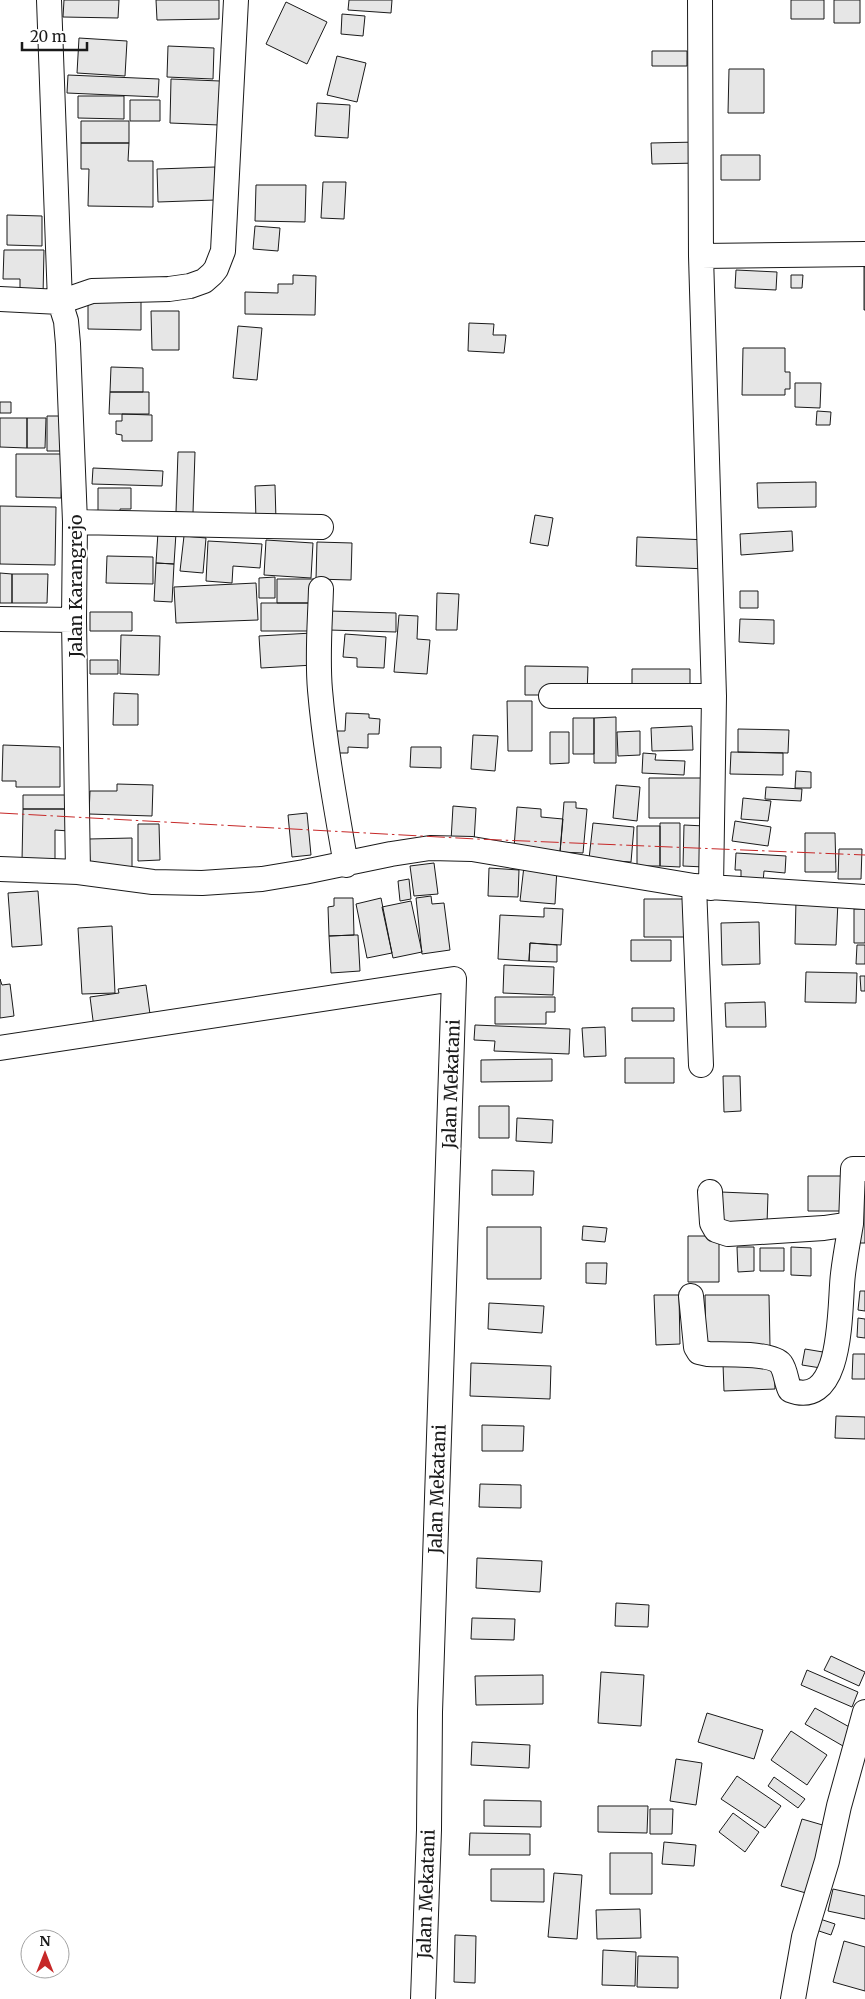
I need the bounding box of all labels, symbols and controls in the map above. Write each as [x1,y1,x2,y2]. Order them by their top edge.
scale bar [22,20,88,52]
text: 20 m [30,27,67,46]
street label: Jalan Karangrejo [64,514,87,659]
street label: Jalan Mekatani [437,1019,465,1150]
street label: Jalan Mekatani [423,1424,451,1555]
street label: Jalan Mekatani [412,1829,440,1960]
north arrow [20,1929,70,1979]
text: N [39,1932,51,1950]

